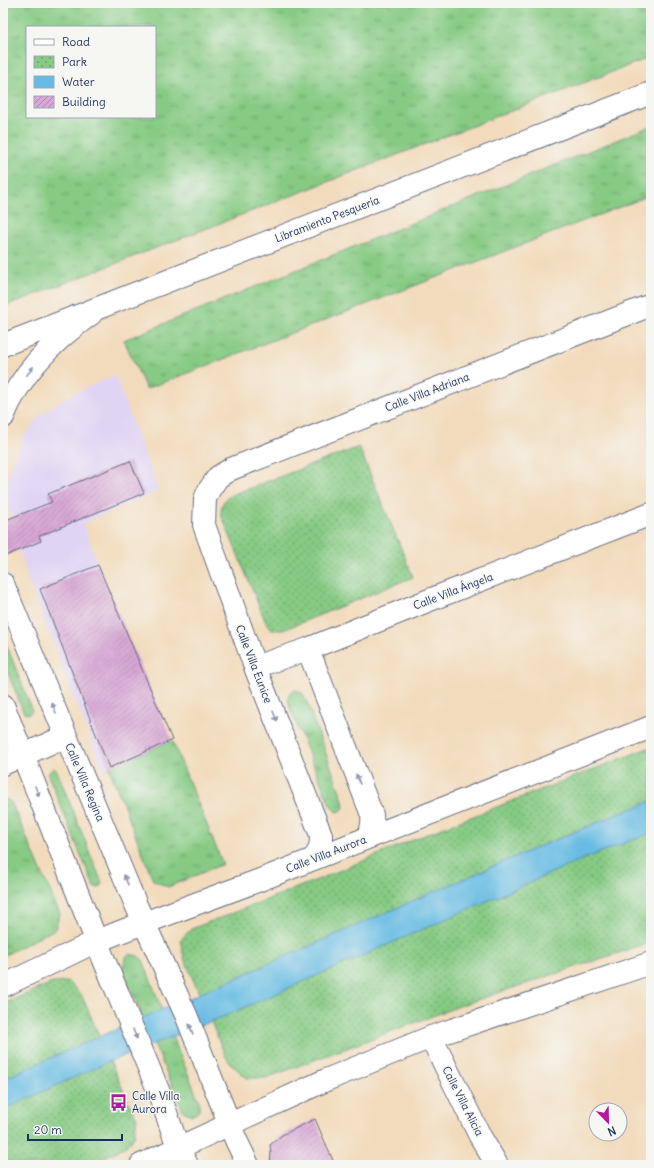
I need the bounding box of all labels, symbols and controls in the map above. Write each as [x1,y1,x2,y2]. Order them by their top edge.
legend [26,26,156,118]
text: Road [62,34,90,49]
text: Park [62,54,87,69]
text: Water [62,74,95,89]
text: Building [62,94,106,109]
street label: Libramiento Pesquería [273,193,381,245]
one-way arrow [26,366,35,377]
street label: Calle Villa Adriana [383,369,471,415]
street label: Calle Villa Ángela [411,568,495,613]
street label: Calle Villa Eunice [233,623,275,705]
one-way arrow [51,701,57,713]
one-way arrow [272,711,278,723]
street label: Calle Villa Regina [62,741,108,823]
one-way arrow [354,772,360,784]
one-way arrow [35,786,41,798]
street label: Calle Villa Aurora [284,832,368,876]
one-way arrow [122,873,128,885]
one-way arrow [187,1022,193,1034]
one-way arrow [132,1028,138,1040]
street label: Calle Villa Alicia [439,1064,487,1138]
place label: Calle Villa Aurora [132,1089,179,1116]
bus stop icon: Calle Villa Aurora [109,1092,129,1112]
north arrow [588,1102,628,1142]
scale bar [28,1116,122,1142]
text: 20 m [34,1122,62,1137]
text: N [606,1123,618,1139]

